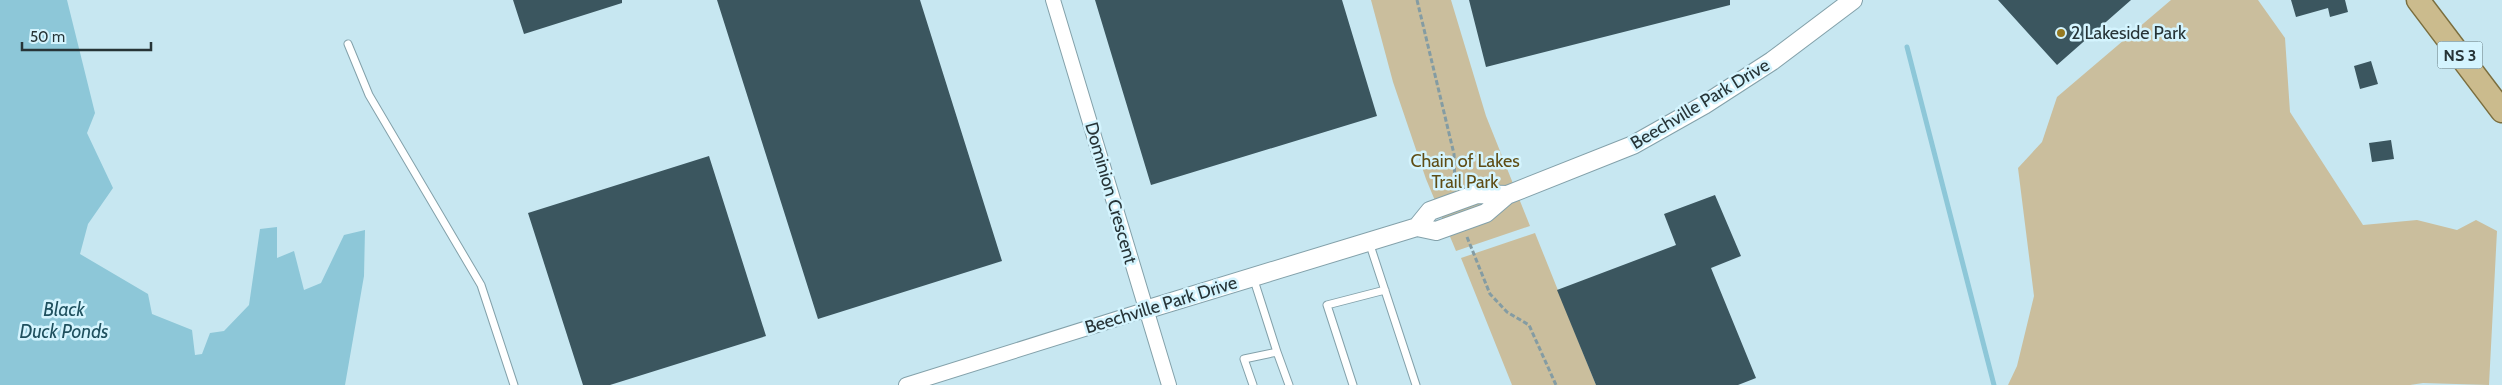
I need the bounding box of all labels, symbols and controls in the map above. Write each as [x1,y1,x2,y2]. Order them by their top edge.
scale bar [22,20,151,52]
place label: 2 Lakeside Park [2071,22,2187,44]
marker: 2 Lakeside Park [2055,27,2067,39]
text: 50 m [30,28,65,46]
road number: NS 3 [2438,42,2482,68]
street label: Beechville Park Drive [1627,54,1773,154]
street label: Dominion Crescent [1080,119,1142,267]
park label: Chain of Lakes Trail Park [1410,150,1520,193]
street label: Beechville Park Drive [1082,271,1240,339]
water label: Black Duck Ponds [20,298,108,343]

